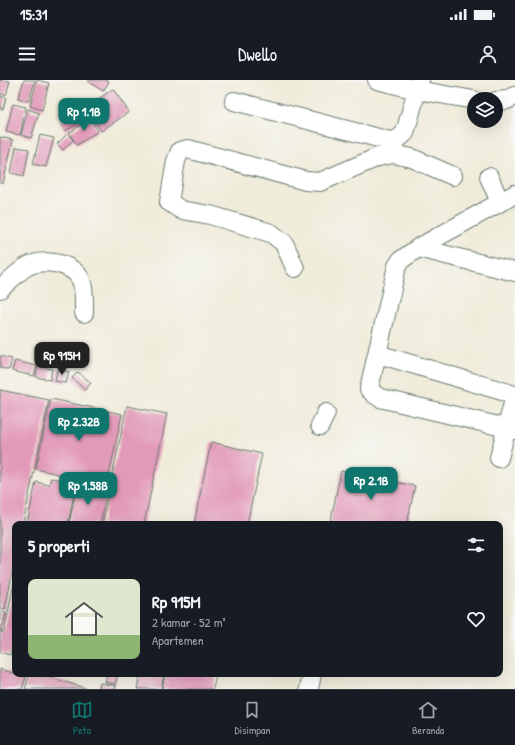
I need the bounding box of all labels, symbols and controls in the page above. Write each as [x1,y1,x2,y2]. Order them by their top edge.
text: 15:31 [20,4,47,25]
text: Dwello [238,42,277,67]
icon: menu [16,43,38,65]
icon: person [477,43,499,65]
map controls [467,92,503,128]
button: layers [467,92,503,128]
pin: Rp 1.1B [47,98,121,132]
text: Rp 1.1B [67,102,101,120]
pin: Rp 915M [25,342,99,376]
text: Rp 915M [43,346,81,364]
pin: Rp 2.32B [38,408,120,442]
text: Rp 2.32B [58,412,100,430]
pin: Rp 2.1B [334,467,408,501]
text: Rp 2.1B [354,471,388,489]
pin: Rp 1.58B [47,472,129,506]
text: Rp 1.58B [68,476,108,494]
text: 5 properti [28,534,90,557]
icon: filters [465,534,487,556]
text: Rp 915M [152,590,201,613]
icon: home [60,595,108,643]
icon: heart [465,608,487,630]
text: 2 kamar · 52 m² [152,613,226,631]
text: Apartemen [152,631,204,649]
tab: Peta [71,699,93,737]
tab: Disimpan [235,699,270,737]
tab: Beranda [412,699,444,737]

